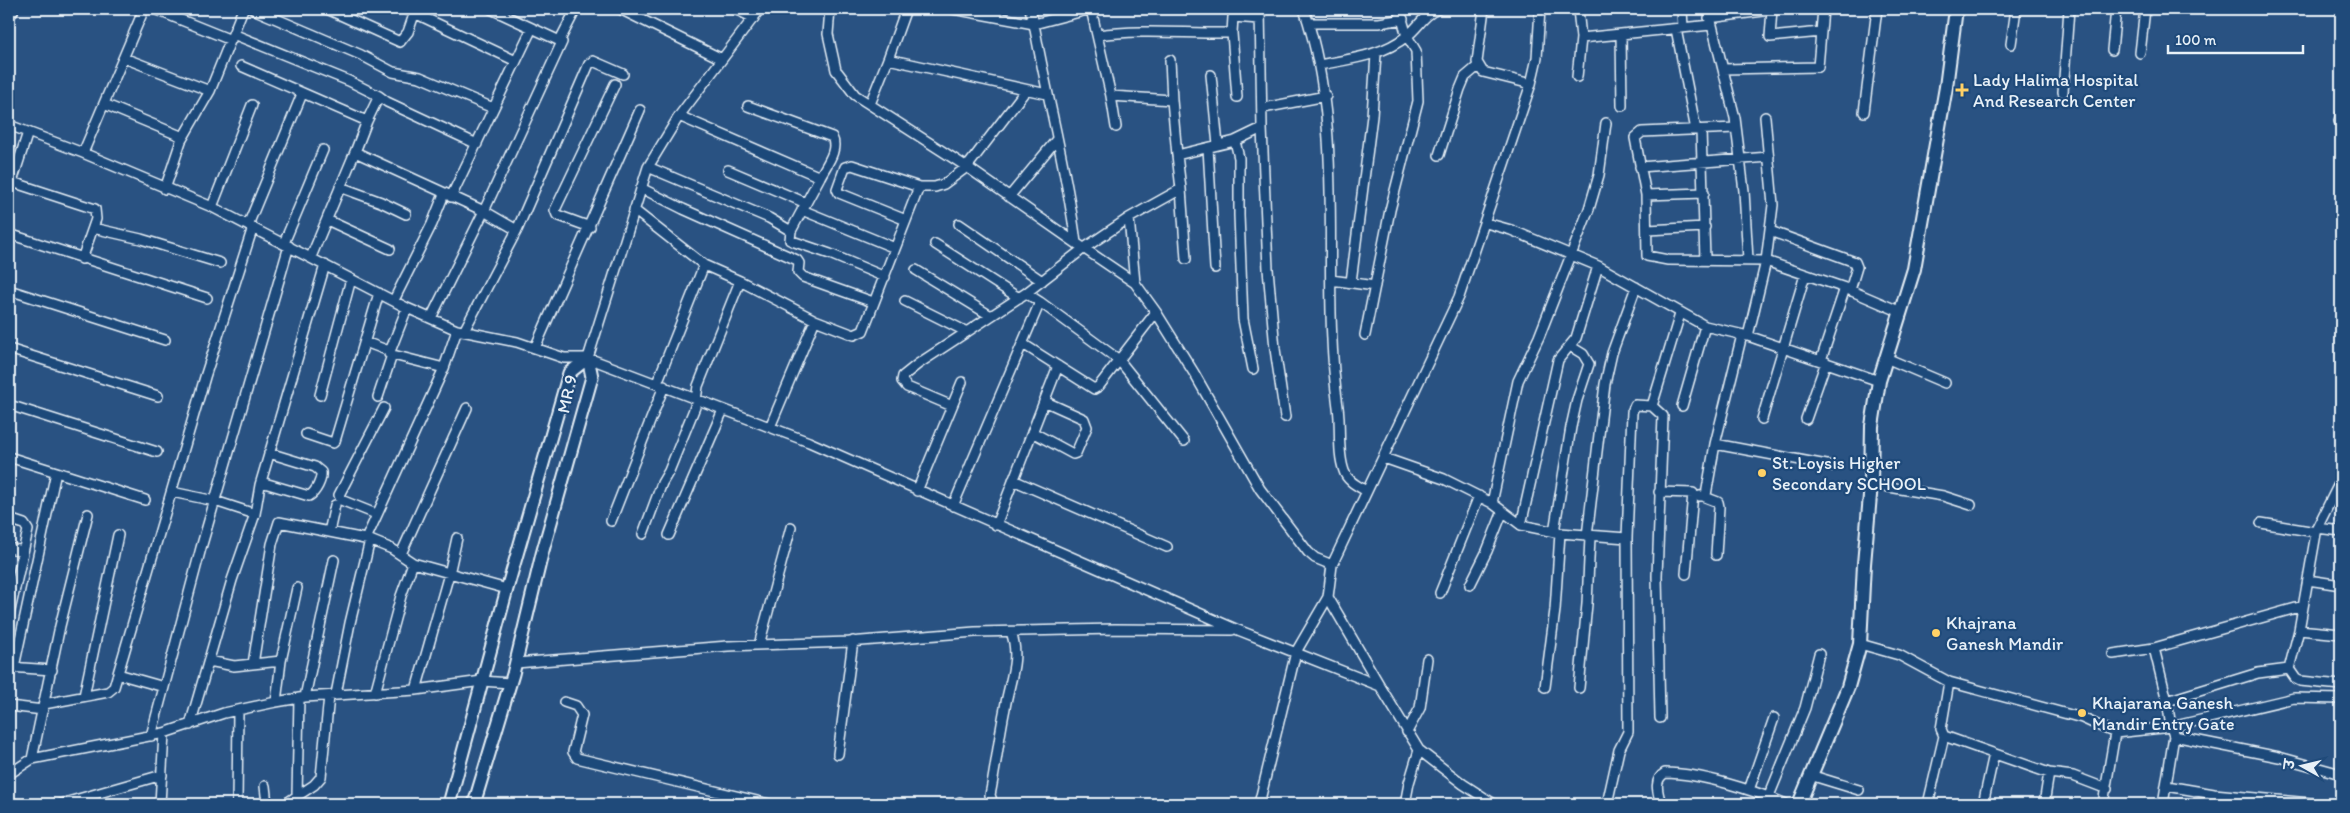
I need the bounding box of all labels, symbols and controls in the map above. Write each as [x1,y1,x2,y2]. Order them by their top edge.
scale bar [2168,22,2302,54]
text: 100 m [2175,31,2217,49]
place label: Lady Halima Hospital And Research Center [1973,69,2138,112]
marker: Lady Halima Hospital And Research Center [1955,83,1969,97]
street label: MR 9 [552,373,582,415]
place label: St. Loysis Higher Secondary SCHOOL [1772,452,1926,495]
marker: St. Loysis Higher Secondary SCHOOL [1756,467,1768,479]
place label: Khajrana Ganesh Mandir [1946,612,2064,655]
marker: Khajrana Ganesh Mandir [1930,627,1942,639]
place label: Khajarana Ganesh Mandir Entry Gate [2092,692,2235,735]
marker: Khajarana Ganesh Mandir Entry Gate [2076,707,2088,719]
north arrow [2278,740,2328,790]
text: उ [2280,757,2299,772]

